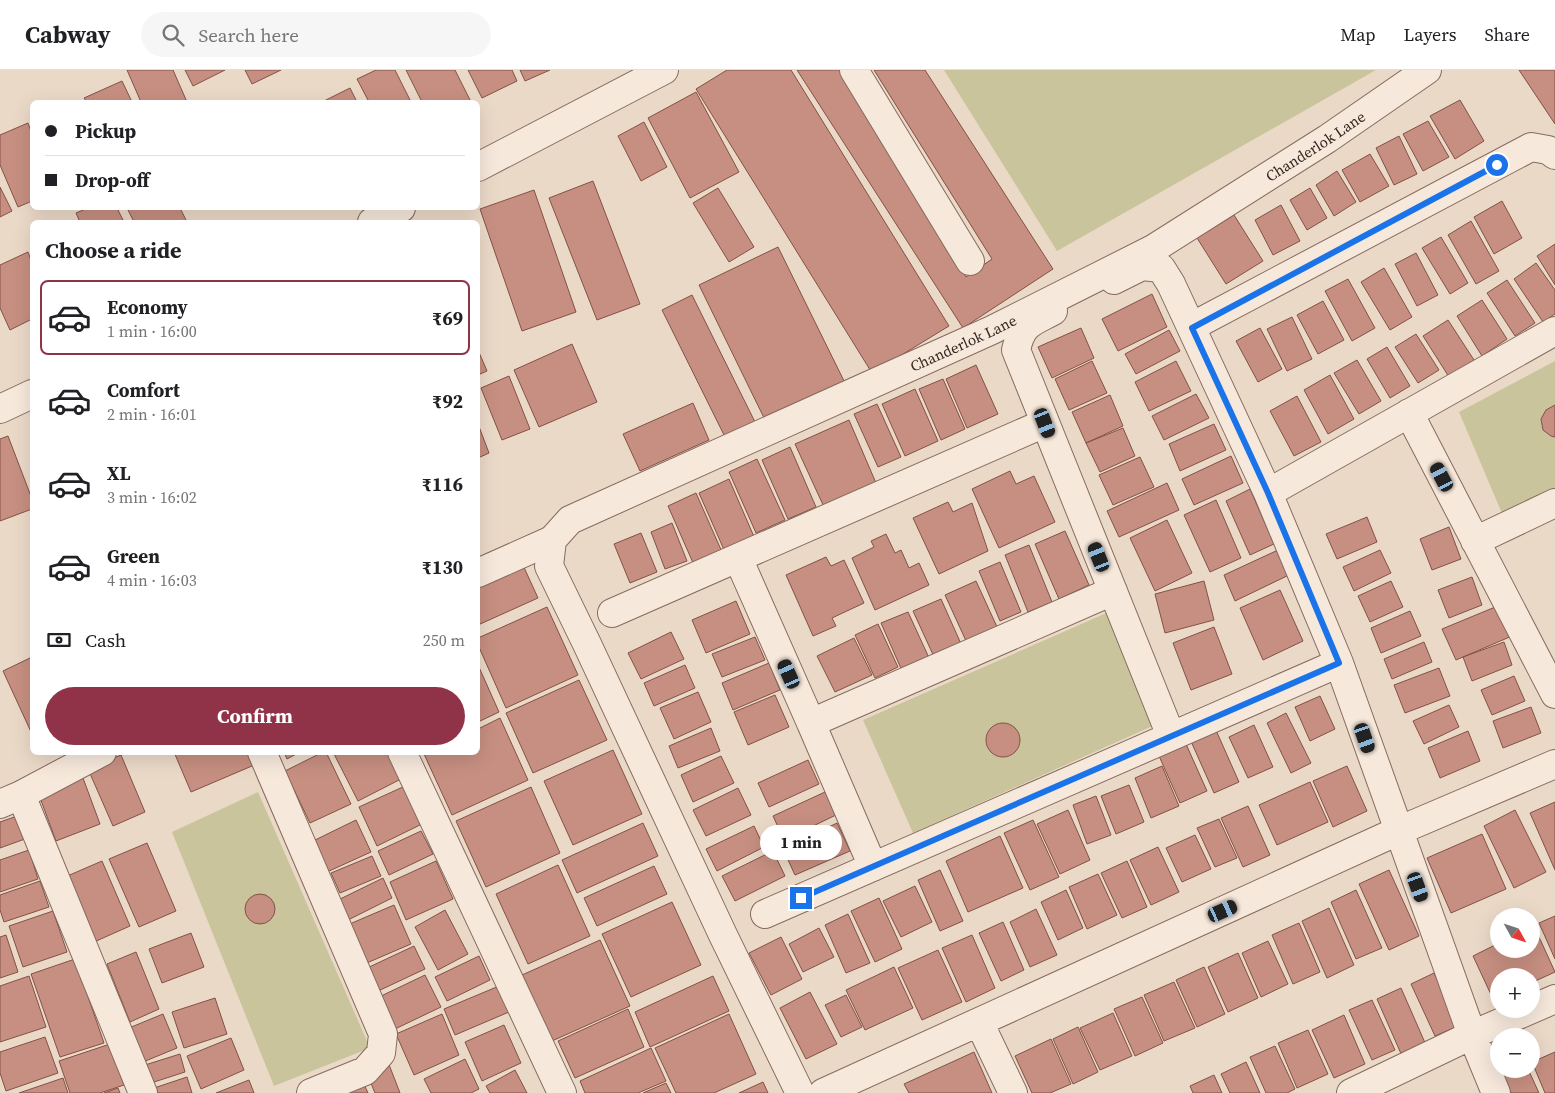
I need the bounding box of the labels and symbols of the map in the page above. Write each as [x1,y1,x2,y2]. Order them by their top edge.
street label: Chanderlok Lane [1261,105,1369,186]
route start [1486,154,1508,176]
street label: Chanderlok Lane [906,309,1020,376]
car [1032,406,1057,440]
car [1428,460,1455,494]
car [1086,540,1111,574]
car [776,657,801,691]
car [1353,721,1376,755]
callout: 1 min [760,826,842,860]
car [1405,870,1430,904]
route end [790,887,812,909]
car [1206,898,1239,924]
north arrow [1490,908,1540,958]

